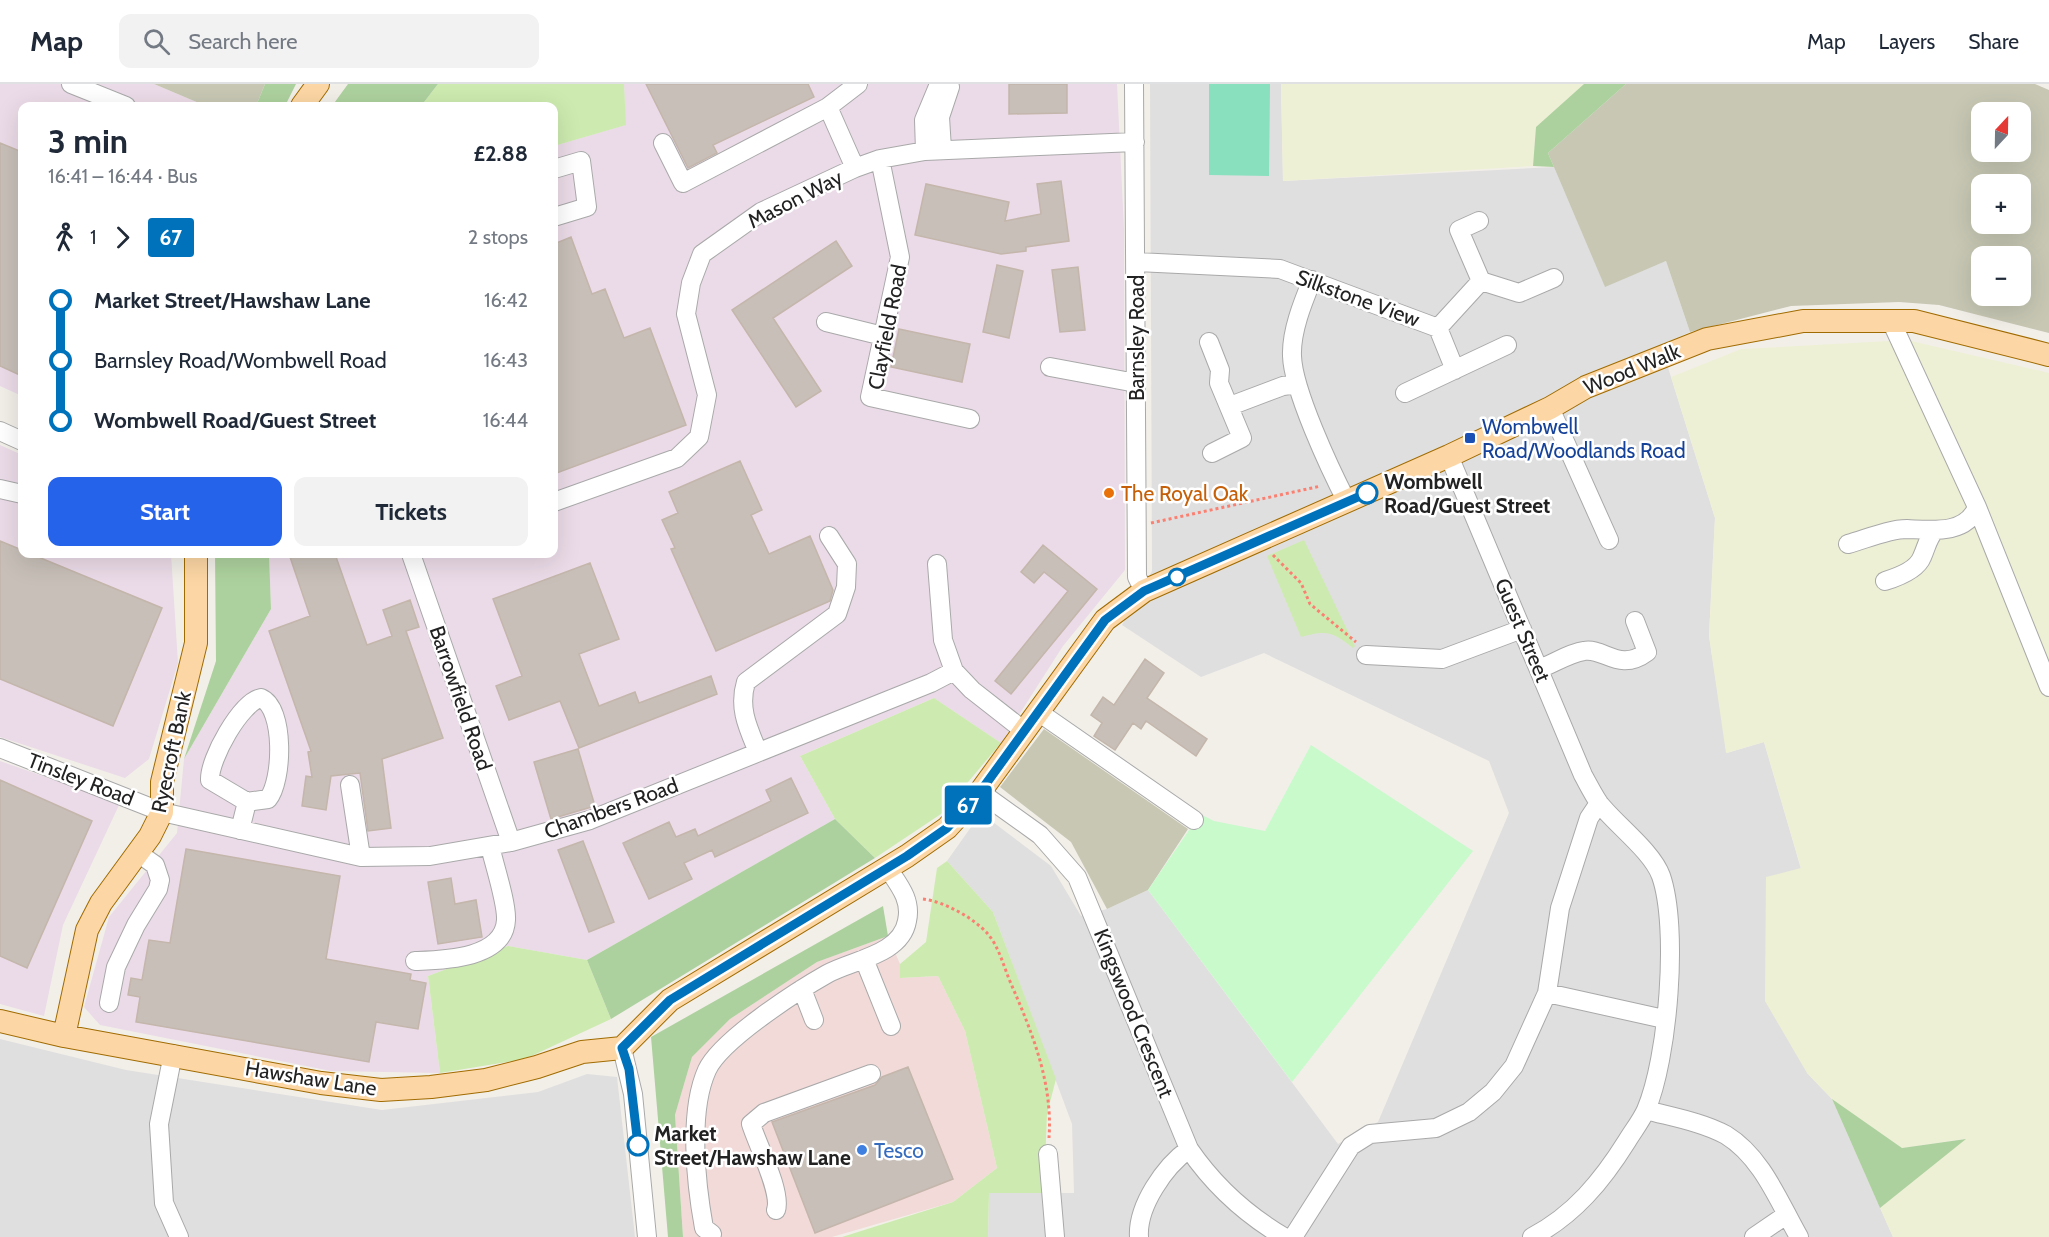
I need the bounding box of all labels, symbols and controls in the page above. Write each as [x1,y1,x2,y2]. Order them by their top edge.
search box [119,14,539,68]
text: Map [30,24,83,58]
icon: search [140,25,173,58]
text: Search here [188,28,297,55]
text: Map [1807,29,1846,54]
text: Layers [1879,29,1935,54]
text: Share [1968,29,2019,54]
north arrow [1971,102,2031,162]
map controls [1971,102,2031,306]
text: 3 min [48,121,128,161]
text: £2.88 [473,140,528,167]
text: 16:41 – 16:44 · Bus [48,164,198,188]
street label: Mason Way [743,164,847,234]
button: + [1971,174,2031,234]
icon: walk [48,221,81,254]
icon: forward [106,221,139,254]
text: 1 [90,225,97,249]
text: 67 [160,225,182,250]
text: 2 stops [468,225,528,249]
button: − [1971,246,2031,306]
street label: Clayfield Road [863,262,911,392]
street label: Silkstone View [1293,264,1423,332]
street label: Barnsley Road [1124,275,1149,401]
text: Market Street/Hawshaw Lane [94,287,371,314]
text: 16:42 [484,288,528,312]
street label: Wood Walk [1580,338,1685,400]
text: Barnsley Road/Wombwell Road [94,347,387,374]
text: 16:43 [484,348,528,372]
text: Wombwell Road/Guest Street [94,407,376,434]
text: 16:44 [483,408,528,432]
place label: Wombwell Road/Woodlands Road [1482,414,1686,463]
marker: Wombwell Road/Woodlands Road [1463,431,1477,445]
place label: Wombwell Road/Guest Street [1384,469,1550,518]
button: Start [48,477,282,546]
button: Tickets [294,477,528,546]
place label: The Royal Oak [1121,481,1249,506]
marker: Wombwell Road/Guest Street [1356,482,1378,504]
marker: The Royal Oak [1102,486,1116,500]
unlabelled marker [1168,568,1186,586]
street label: Guest Street [1490,574,1556,686]
street label: Barrowfield Road [425,622,497,774]
street label: Ryecroft Bank [146,688,196,815]
street label: Tinsley Road [24,747,138,811]
street label: Chambers Road [541,772,681,844]
line badge: 67 [941,786,995,824]
text: 67 [957,793,979,818]
street label: Kingswood Crescent [1089,925,1179,1101]
street label: Hawshaw Lane [244,1055,379,1101]
place label: Market Street/Hawshaw Lane [654,1121,851,1170]
marker: Market Street/Hawshaw Lane [627,1134,649,1156]
place label: Tesco [874,1138,924,1163]
marker: Tesco [855,1143,869,1157]

